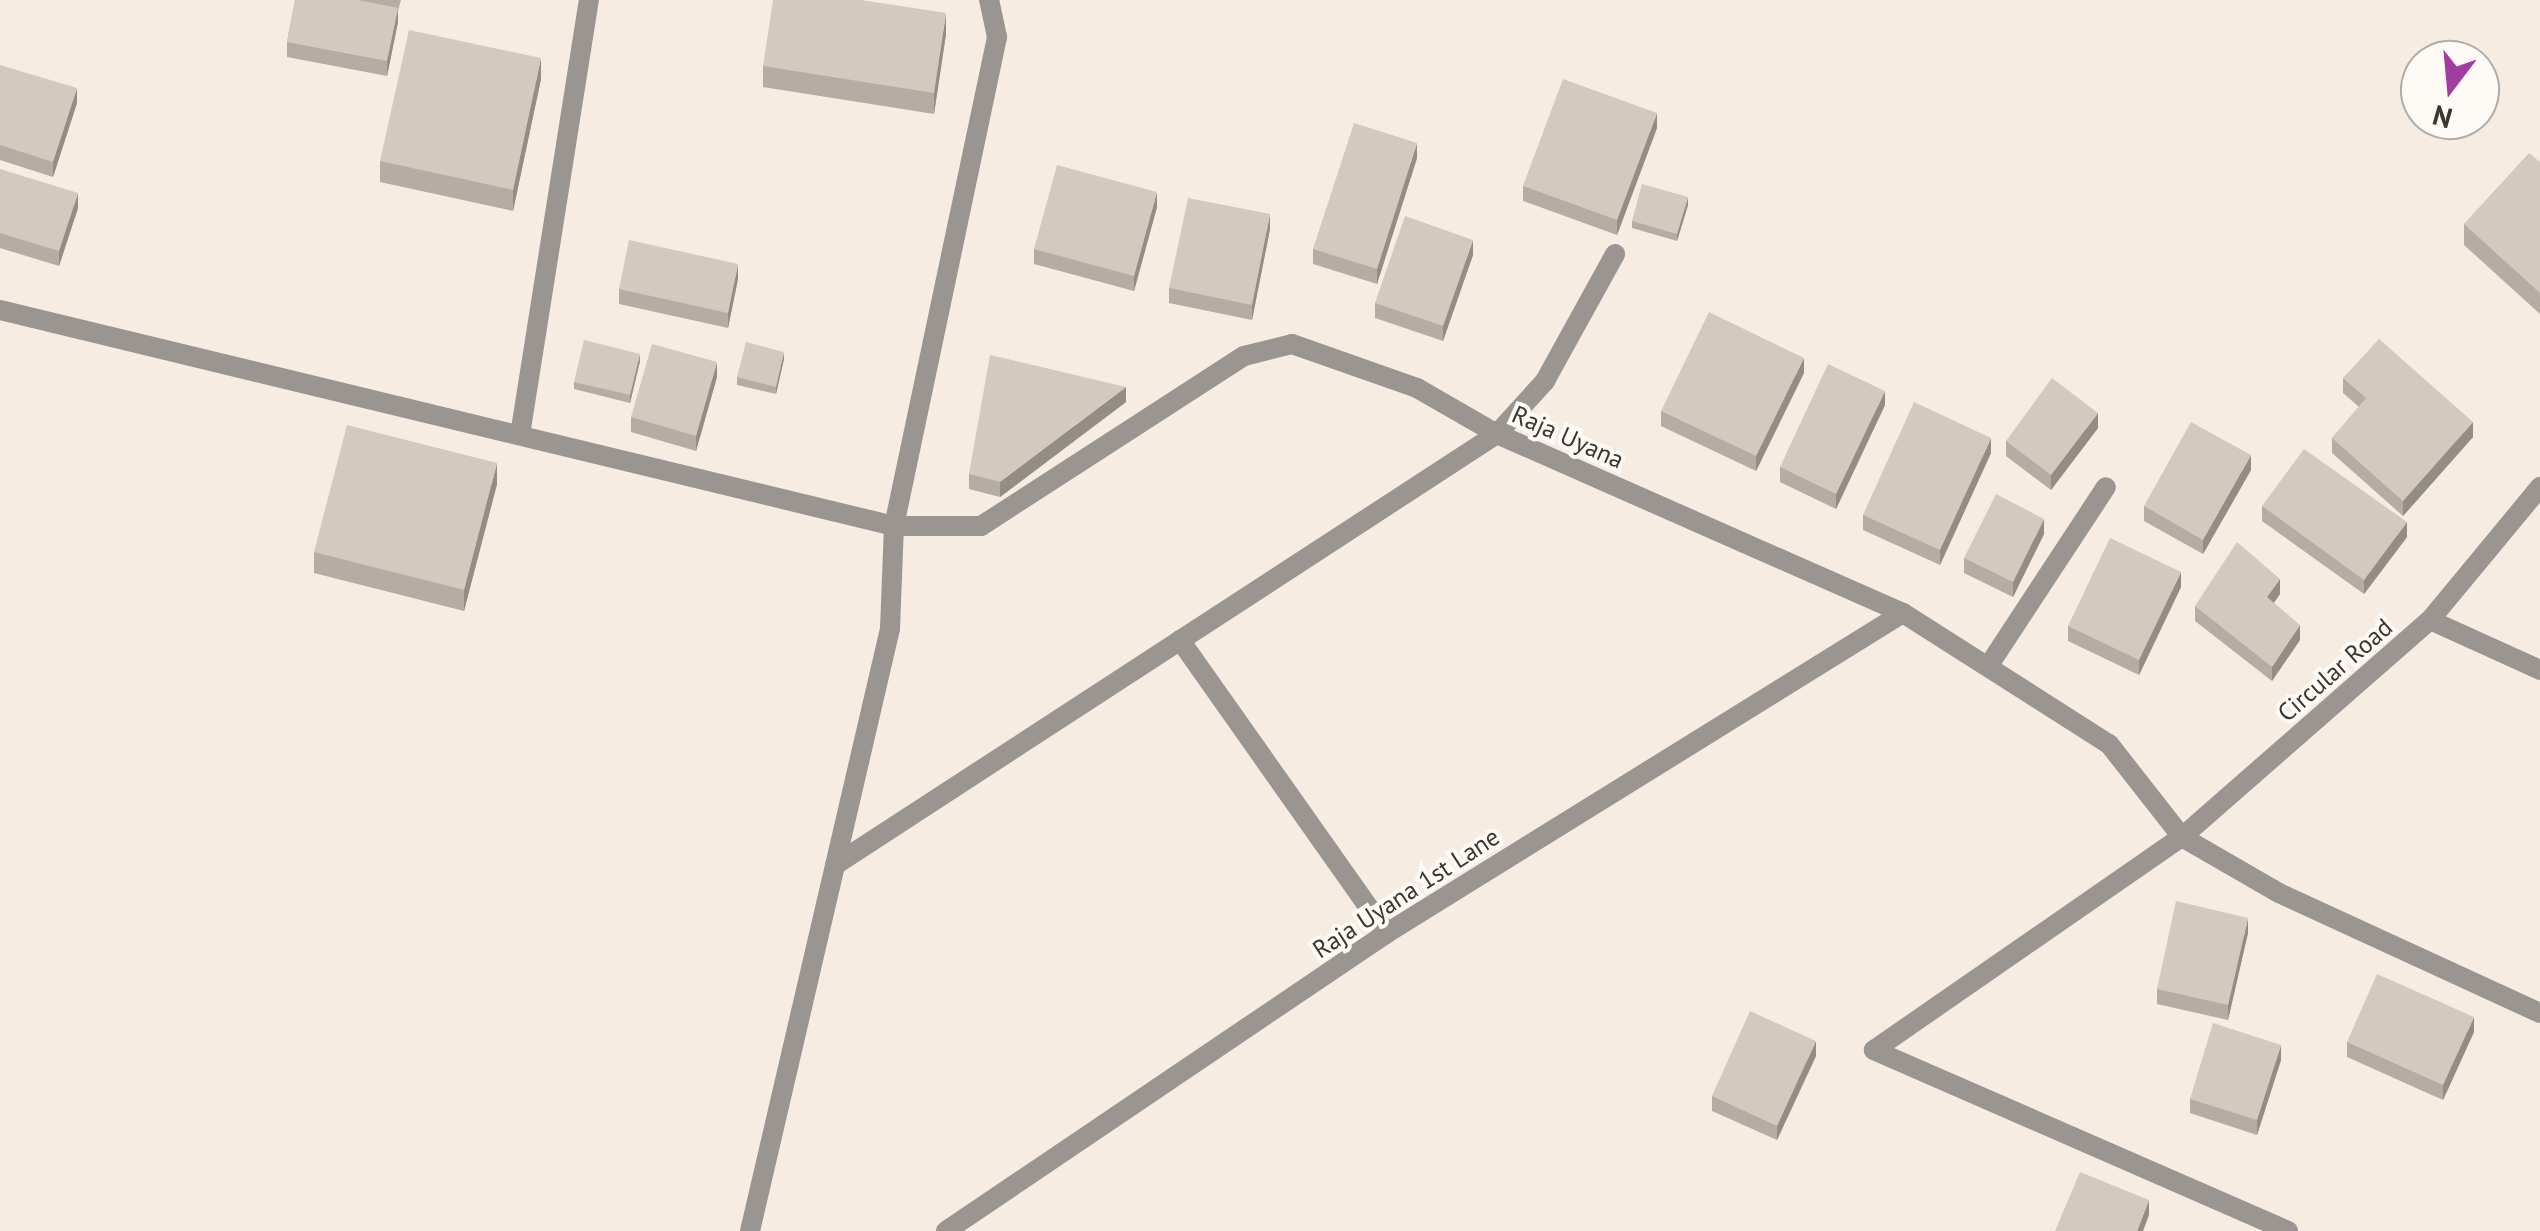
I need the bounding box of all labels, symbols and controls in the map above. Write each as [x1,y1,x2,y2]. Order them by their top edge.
north arrow [2400,40,2500,140]
text: N [2428,97,2456,138]
street label: Raja Uyana [1507,399,1629,475]
street label: Circular Road [2272,612,2398,728]
street label: Raja Uyana 1st Lane [1307,821,1505,965]

